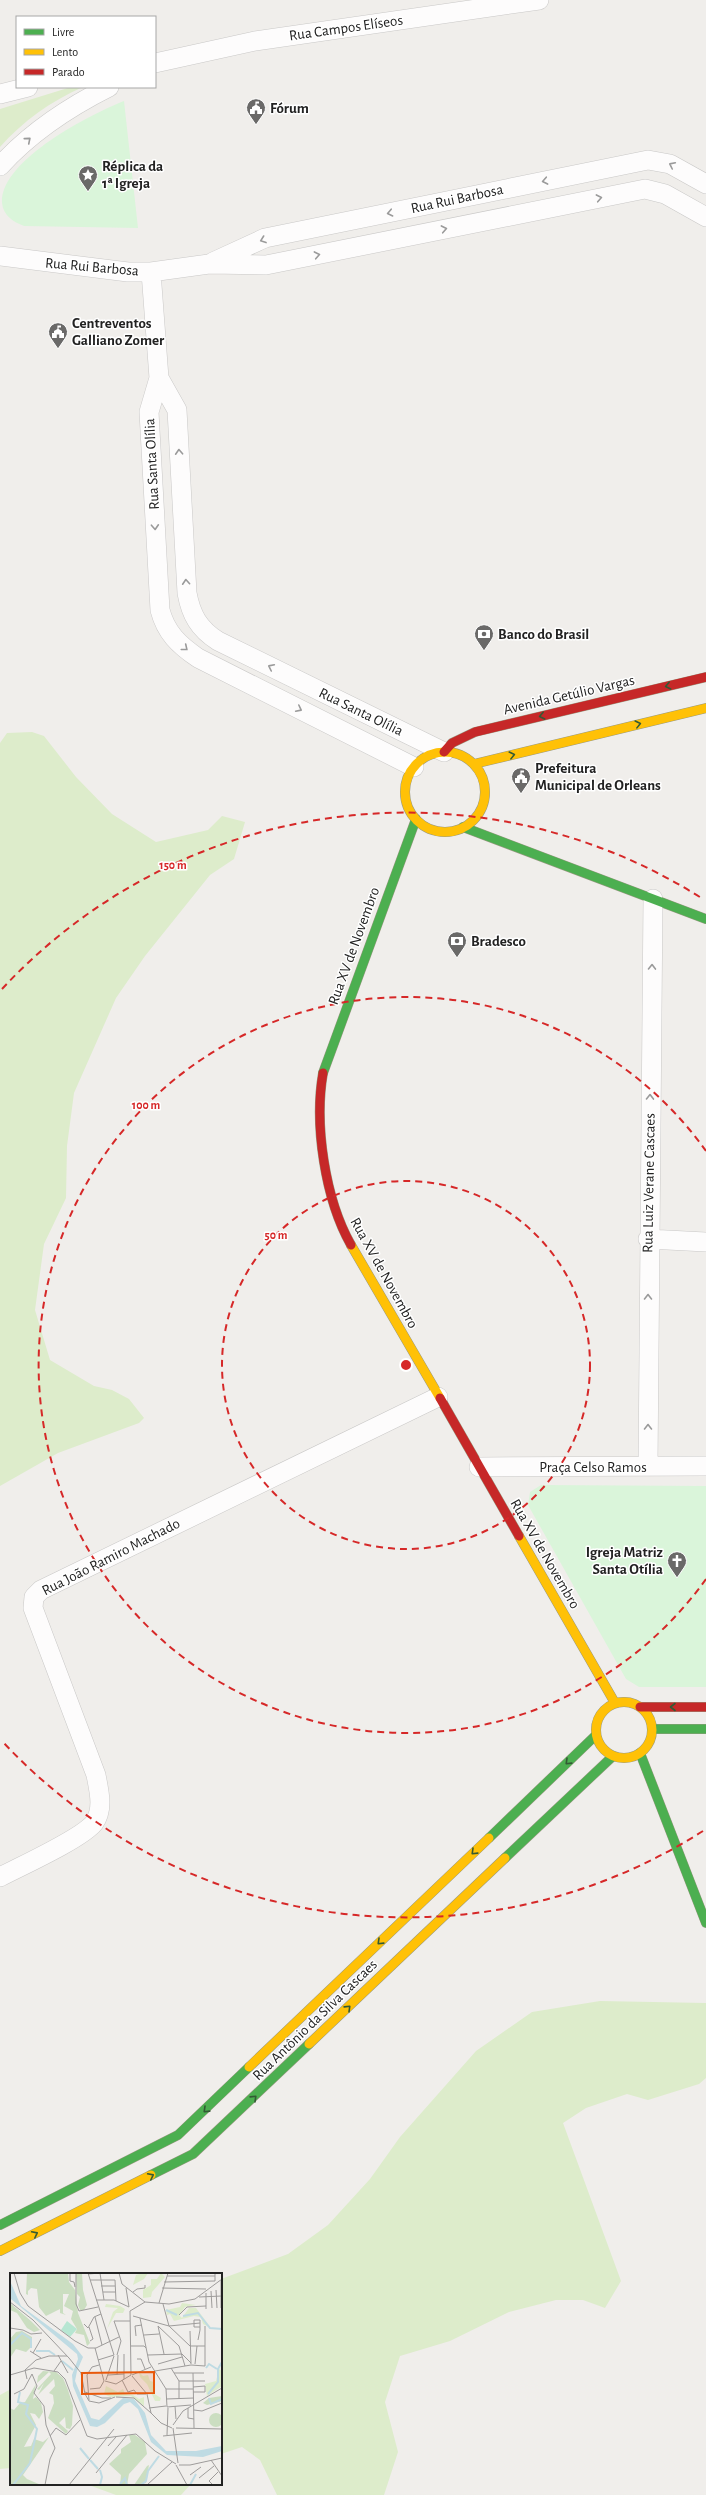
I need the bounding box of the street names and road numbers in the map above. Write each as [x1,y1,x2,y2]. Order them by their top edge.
street label: Rua Campos Elíseos [288,13,404,43]
street label: Rua Rui Barbosa [409,182,505,216]
street label: Rua Rui Barbosa [44,255,140,279]
street label: Rua Santa Olília [142,418,162,510]
street label: Avenida Getúlio Vargas [502,673,636,717]
street label: Rua Santa Olília [317,685,406,739]
street label: Rua XV de Novembro [326,885,382,1007]
street label: Rua Luiz Verane Cascaes [640,1113,658,1253]
street label: Rua XV de Novembro [347,1215,421,1331]
street label: Praça Celso Ramos [539,1460,647,1475]
street label: Rua XV de Novembro [508,1497,582,1611]
street label: Rua João Ramiro Machado [39,1516,183,1598]
street label: Rua Antônio da Silva Cascaes [250,1957,380,2083]

